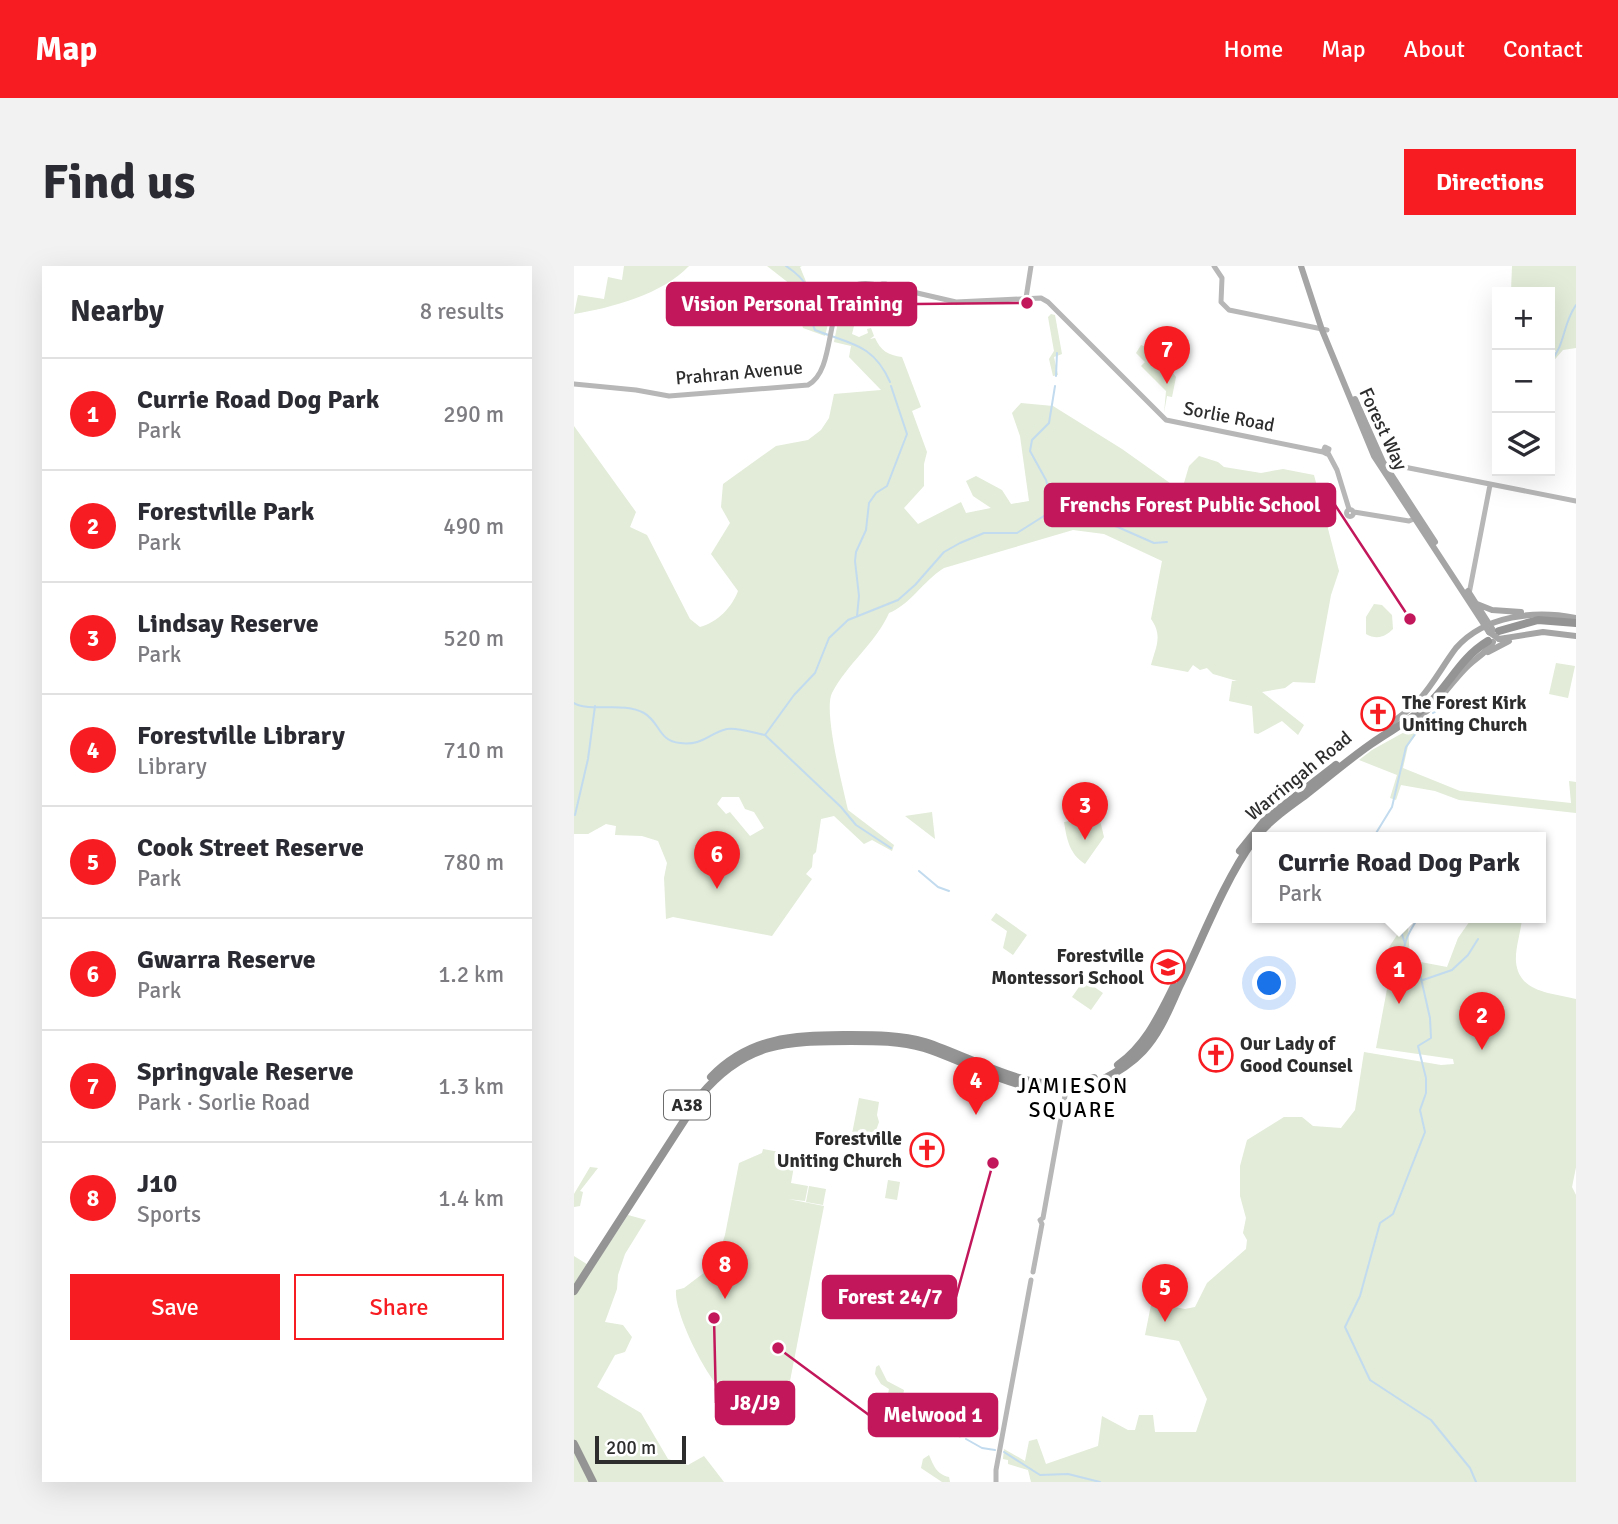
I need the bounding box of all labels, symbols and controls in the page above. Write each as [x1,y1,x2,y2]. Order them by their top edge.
text: Map [35,29,97,70]
text: Home [1223,34,1283,64]
text: Map [1321,34,1366,64]
text: About [1404,34,1465,64]
text: Contact [1503,34,1583,64]
button: Directions [1404,149,1576,215]
text: Find us [42,152,195,212]
callout: Vision Personal Training [667,283,916,325]
map controls [1492,287,1555,476]
button: + [1492,287,1555,350]
text: Vision Personal Training [681,291,903,317]
text: Nearby [70,293,164,330]
text: 8 results [420,297,504,326]
pin: 7 [1144,326,1190,384]
button: − [1492,350,1555,413]
street label: Prahran Avenue [674,355,804,391]
text: Currie Road Dog Park [137,384,379,416]
street label: Forest Way [1353,384,1413,474]
street label: Sorlie Road [1181,396,1277,438]
text: 1 [87,400,99,429]
text: 290 m [443,400,504,429]
button: layers [1492,413,1555,476]
text: Park [137,416,181,445]
callout: Frenchs Forest Public School [1045,484,1335,526]
text: Frenchs Forest Public School [1059,492,1321,518]
text: Forestville Park [137,496,314,528]
text: 2 [87,512,99,541]
text: 490 m [443,512,504,541]
text: Park [137,528,181,557]
text: Lindsay Reserve [137,608,319,640]
text: 3 [87,624,99,653]
text: 520 m [443,624,504,653]
text: Park [137,640,181,669]
place label: The Forest Kirk Uniting Church [1402,691,1527,737]
church icon: The Forest Kirk Uniting Church [1359,695,1397,733]
text: Forestville Library [137,720,345,752]
street label: Warringah Road [1241,726,1357,826]
text: 4 [87,736,99,765]
text: 710 m [443,736,504,765]
text: Library [137,752,207,781]
pin: 3 [1062,782,1108,840]
pin: 6 [694,831,740,889]
text: Cook Street Reserve [137,832,364,864]
popup [1252,832,1546,923]
text: Currie Road Dog Park [1278,847,1520,879]
text: 5 [87,848,99,877]
text: 780 m [443,848,504,877]
text: Park [137,864,181,893]
text: Park [1278,879,1322,908]
text: Gwarra Reserve [137,944,316,976]
place label: Forestville Montessori School [991,944,1144,990]
pin: 1 [1376,946,1422,1004]
school or university icon: Forestville Montessori School [1149,948,1187,986]
text: 6 [87,960,99,989]
text: 1.2 km [438,960,504,989]
your location [1252,966,1286,1000]
text: Park [137,976,181,1005]
pin: 2 [1459,992,1505,1050]
place label: Our Lady of Good Counsel [1240,1032,1353,1078]
church icon: Our Lady of Good Counsel [1197,1036,1235,1074]
text: Springvale Reserve [137,1056,354,1088]
pin: 4 [953,1057,999,1115]
text: 7 [87,1072,99,1101]
text: 1.3 km [438,1072,504,1101]
district label: JAMIESON SQUARE [1017,1073,1129,1123]
text: Park · Sorlie Road [137,1088,310,1117]
road number: A38 [664,1090,710,1120]
place label: Forestville Uniting Church [777,1127,902,1173]
church icon: Forestville Uniting Church [908,1131,946,1169]
text: J10 [137,1168,177,1200]
text: 8 [87,1184,99,1213]
text: 1.4 km [438,1184,504,1213]
text: Sports [137,1200,201,1229]
pin: 8 [702,1241,748,1299]
pin: 5 [1142,1264,1188,1322]
button: Save [70,1274,280,1340]
button: Share [294,1274,504,1340]
callout: Forest 24/7 [823,1276,956,1318]
text: Forest 24/7 [837,1284,943,1310]
callout: J8/J9 [716,1382,794,1424]
text: J8/J9 [730,1390,780,1416]
callout: Melwood 1 [869,1394,997,1436]
text: Melwood 1 [883,1402,983,1428]
scale bar [595,1433,686,1465]
text: 200 m [606,1436,656,1460]

